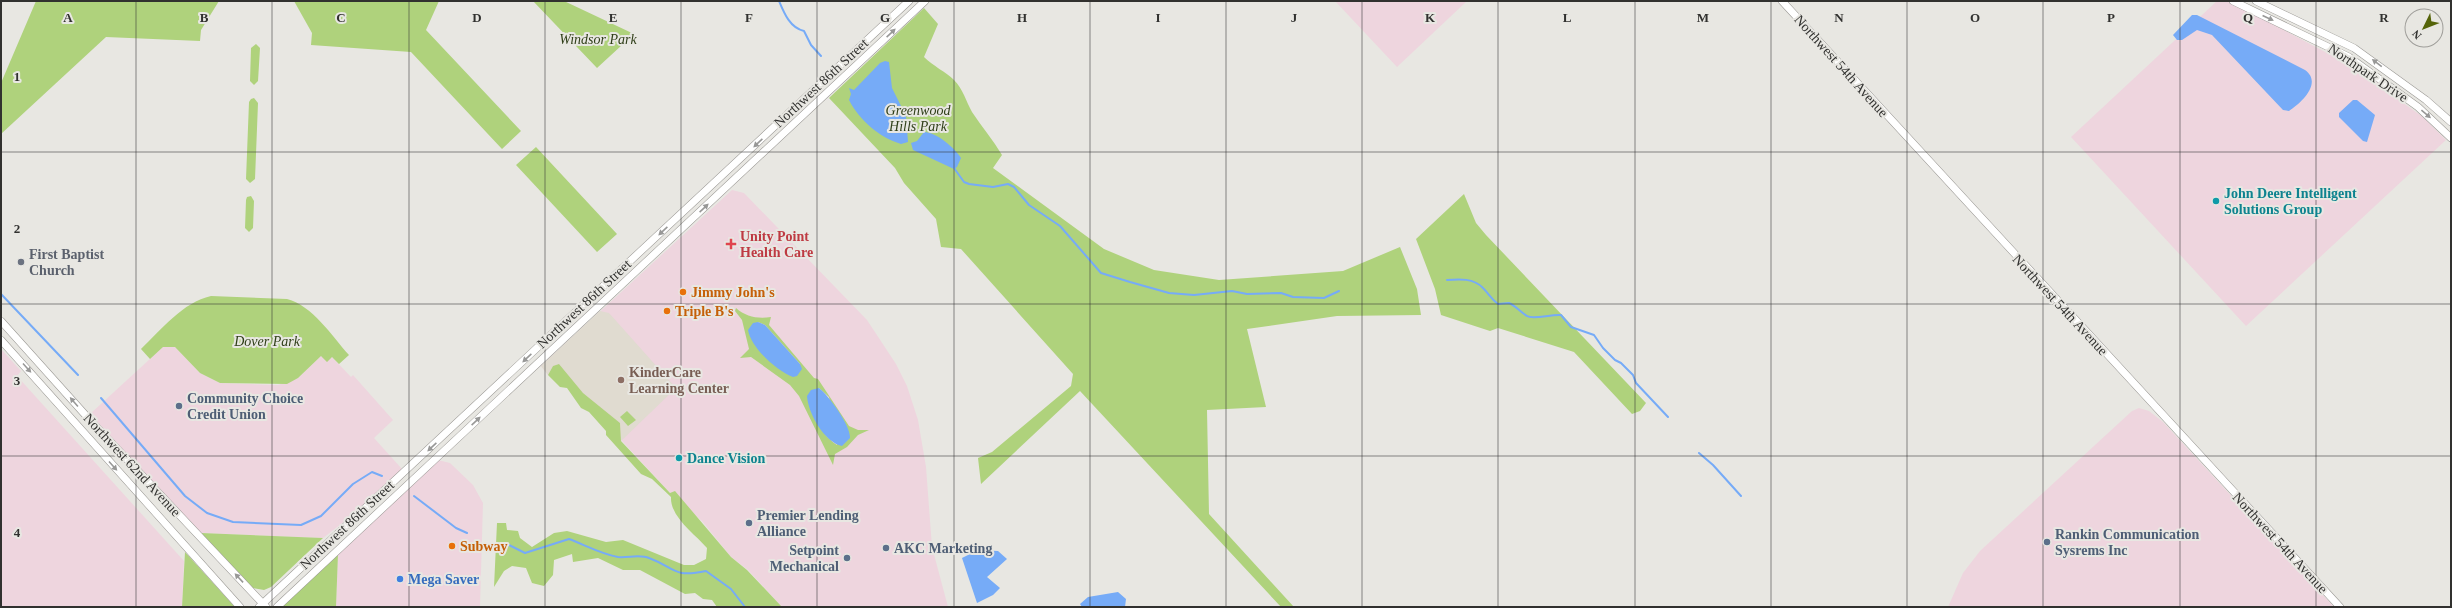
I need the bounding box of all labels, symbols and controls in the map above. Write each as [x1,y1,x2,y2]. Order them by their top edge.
north arrow [2404,8,2444,48]
text: A [63,10,73,25]
text: B [200,10,209,25]
text: C [336,10,346,25]
text: D [472,10,482,25]
text: E [609,10,617,25]
text: F [745,10,753,25]
text: G [880,10,890,25]
text: H [1017,10,1027,25]
text: I [1155,10,1161,25]
text: J [1291,10,1298,25]
text: K [1425,10,1436,25]
text: L [1563,10,1572,25]
text: M [1697,10,1709,25]
text: O [1970,10,1980,25]
text: P [2107,10,2115,25]
text: Q [2243,10,2253,25]
text: R [2379,10,2389,25]
street label: Northwest 54th Avenue [1790,11,1892,121]
one-way arrow [2262,15,2274,21]
one-way arrow [886,28,896,38]
text: N [2410,28,2424,42]
park label: Windsor Park [559,32,637,47]
street label: Northwest 86th Street [771,36,871,130]
street label: Northpark Drive [2325,41,2411,105]
one-way arrow [2371,59,2382,67]
text: 1 [14,69,20,84]
park label: Greenwood Hills Park [886,103,951,134]
one-way arrow [2421,109,2432,118]
one-way arrow [753,138,763,147]
place label: John Deere Intelligent Solutions Group [2224,186,2357,217]
marker: John Deere Intelligent Solutions Group [2211,196,2221,206]
one-way arrow [699,204,709,213]
text: 2 [14,221,20,236]
one-way arrow [658,227,668,236]
place label: Unity Point Health Care [740,229,813,260]
marker: Unity Point Health Care [725,238,737,250]
place label: First Baptist Church [29,247,104,278]
street label: Northwest 54th Avenue [2010,252,2110,358]
marker: First Baptist Church [16,257,26,267]
street label: Northwest 86th Street [534,257,634,351]
place label: Jimmy John's [691,285,775,300]
marker: Jimmy John's [678,287,688,297]
place label: Triple B's [675,304,734,319]
marker: Triple B's [662,306,672,316]
park label: Dover Park [233,334,301,349]
one-way arrow [522,353,532,363]
one-way arrow [23,363,32,374]
place label: KinderCare Learning Center [629,365,729,396]
text: 3 [14,373,21,388]
marker: KinderCare Learning Center [616,375,626,385]
place label: Community Choice Credit Union [187,391,303,422]
one-way arrow [69,397,78,407]
marker: Community Choice Credit Union [174,401,184,411]
street label: Northwest 62nd Avenue [80,410,184,520]
one-way arrow [471,417,481,426]
one-way arrow [427,442,437,452]
place label: Dance Vision [687,451,765,466]
marker: Dance Vision [674,453,684,463]
one-way arrow [109,461,118,471]
street label: Northwest 86th Street [297,478,397,572]
street label: Northwest 54th Avenue [2230,490,2330,596]
place label: Premier Lending Alliance [757,508,859,539]
marker: Premier Lending Alliance [744,518,754,528]
text: 4 [14,525,21,540]
place label: Rankin Communication Sysrems Inc [2055,527,2200,558]
marker: Rankin Communication Sysrems Inc [2042,537,2052,547]
place label: Subway [460,539,507,554]
marker: Subway [447,541,457,551]
place label: AKC Marketing [894,541,992,556]
place label: Setpoint Mechanical [770,543,839,574]
marker: AKC Marketing [881,543,891,553]
marker: Setpoint Mechanical [842,553,852,563]
place label: Mega Saver [408,572,479,587]
one-way arrow [235,574,244,583]
marker: Mega Saver [395,574,405,584]

